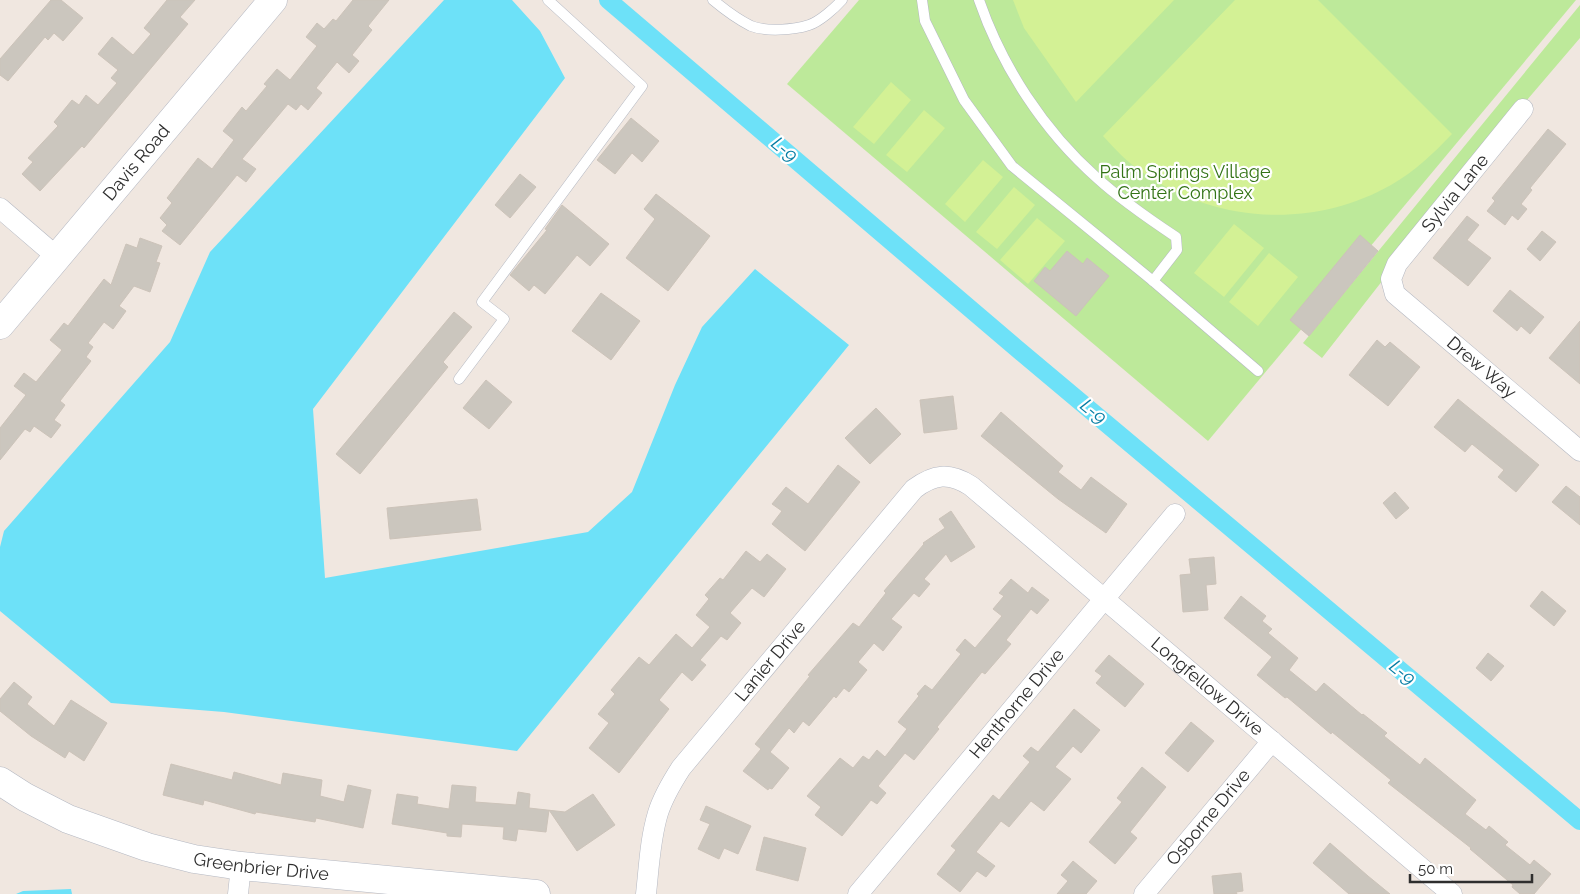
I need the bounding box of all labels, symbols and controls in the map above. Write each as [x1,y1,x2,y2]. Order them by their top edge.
street label: Davis Road [98,120,174,204]
water label: L-9 [767,132,803,166]
street label: Sylvia Lane [1417,149,1493,236]
park label: Palm Springs Village Center Complex [1100,161,1271,203]
street label: Drew Way [1443,332,1521,403]
water label: L-9 [1076,394,1112,428]
street label: Lanier Drive [730,616,810,705]
street label: Longfellow Drive [1147,632,1268,740]
street label: Henthorne Drive [965,644,1068,762]
water label: L-9 [1385,655,1421,689]
street label: Osborne Drive [1162,764,1254,869]
street label: Greenbrier Drive [192,848,330,884]
scale bar [1410,852,1532,884]
text: 50 m [1418,860,1453,878]

